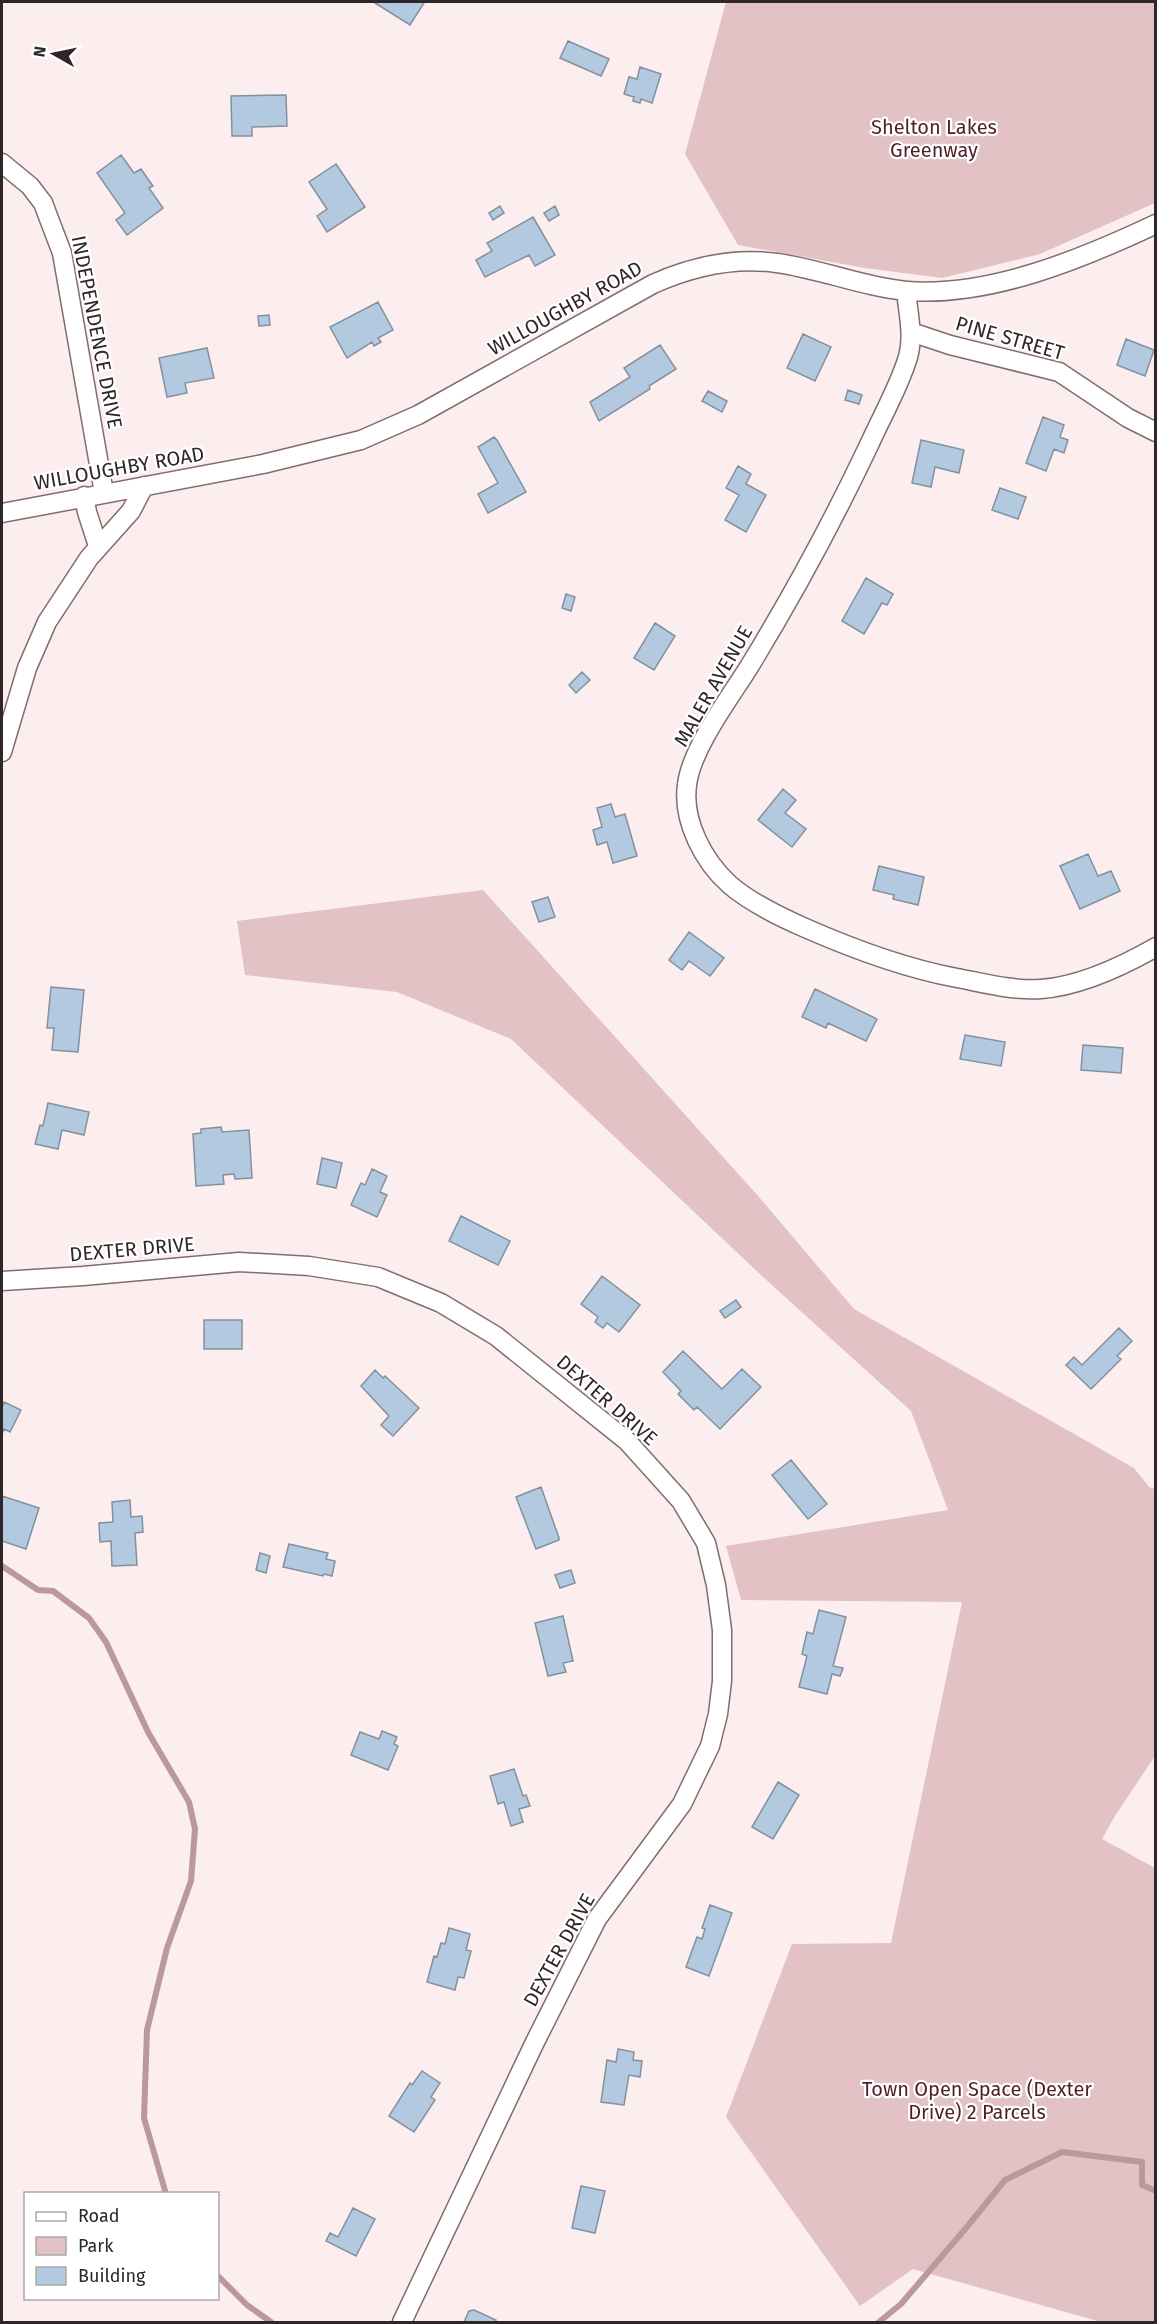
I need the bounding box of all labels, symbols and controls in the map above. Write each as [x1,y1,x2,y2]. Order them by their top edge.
north arrow [24,24,84,84]
text: N [29,45,50,58]
park label: Shelton Lakes Greenway [871,115,997,162]
street label: INDEPENDENCE DRIVE [66,233,128,431]
street label: WILLOUGHBY ROAD [484,256,646,360]
street label: PINE STREET [953,311,1068,365]
street label: WILLOUGHBY ROAD [32,441,206,495]
street label: MALER AVENUE [669,621,757,751]
street label: DEXTER DRIVE [68,1232,196,1266]
street label: DEXTER DRIVE [552,1350,662,1450]
street label: DEXTER DRIVE [518,1889,600,2011]
park label: Town Open Space (Dexter Drive) 2 Parcels [862,2077,1092,2124]
legend [24,2192,219,2300]
text: Road [78,2205,120,2227]
text: Park [78,2235,114,2257]
text: Building [78,2265,146,2287]

